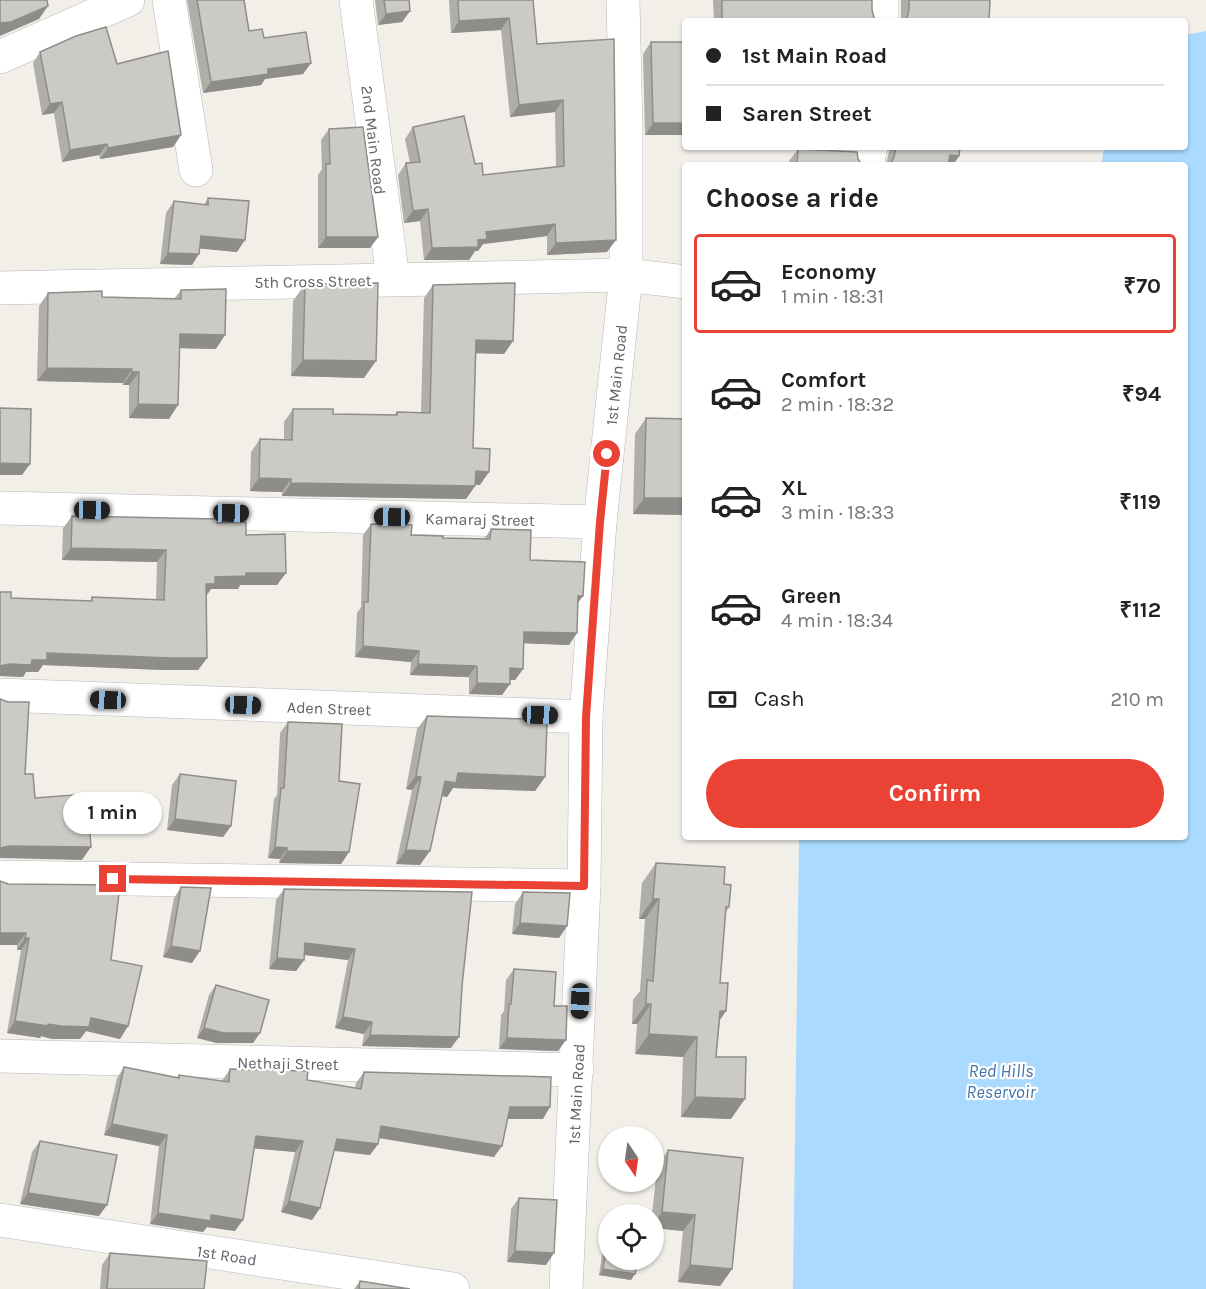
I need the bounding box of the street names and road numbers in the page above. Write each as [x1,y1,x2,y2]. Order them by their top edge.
street label: 2nd Main Road [357,84,390,196]
street label: 5th Cross Street [254,271,372,292]
street label: 1st Main Road [602,324,631,426]
street label: Kamaraj Street [425,509,535,530]
street label: Aden Street [287,698,371,719]
street label: 1st Main Road [564,1043,589,1145]
street label: Nethaji Street [237,1053,339,1074]
street label: 1st Road [196,1241,258,1270]

